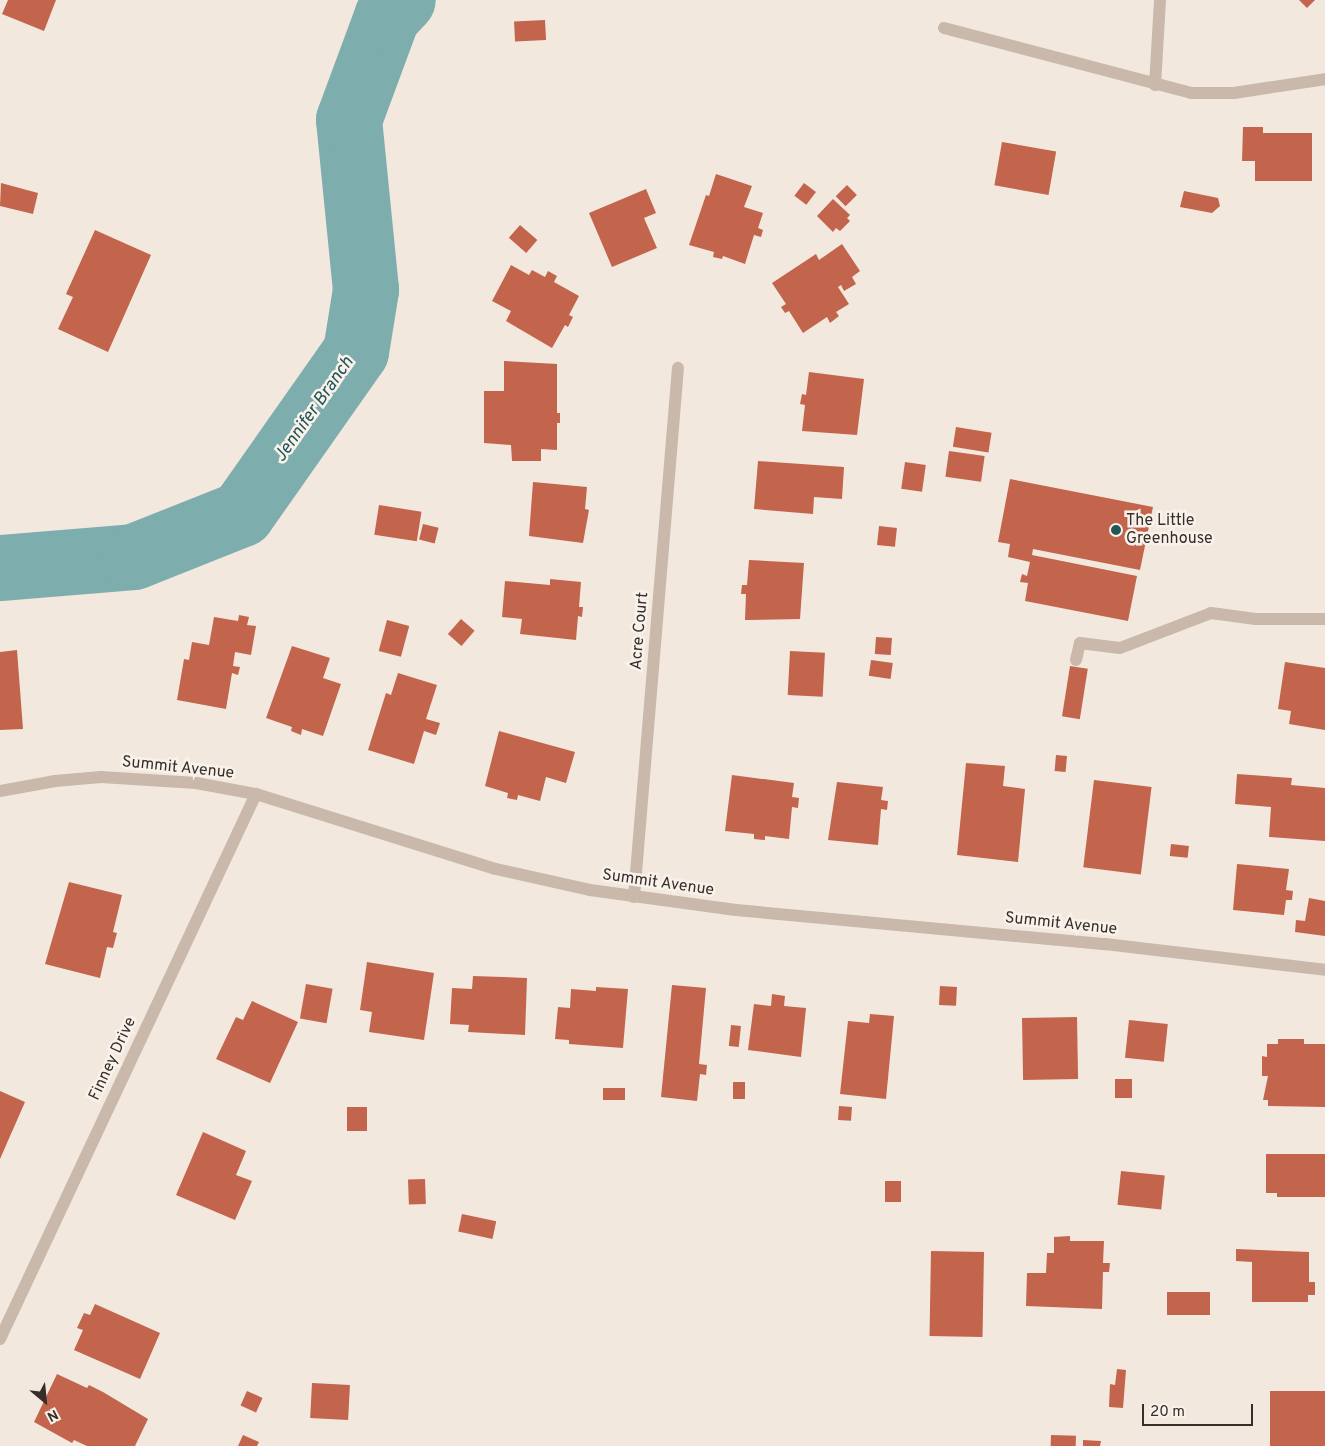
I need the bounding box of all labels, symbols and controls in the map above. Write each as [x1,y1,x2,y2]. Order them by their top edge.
water label: Jennifer Branch [271,353,359,467]
place label: The Little Greenhouse [1126,511,1213,549]
marker: The Little Greenhouse [1110,524,1122,536]
street label: Acre Court [627,591,653,671]
street label: Summit Avenue [121,753,235,783]
street label: Summit Avenue [601,866,715,900]
street label: Summit Avenue [1004,909,1118,939]
street label: Finney Drive [85,1014,141,1104]
north arrow [20,1376,70,1426]
scale bar [1145,1394,1256,1426]
text: 20 m [1150,1403,1185,1422]
text: N [44,1405,61,1425]

